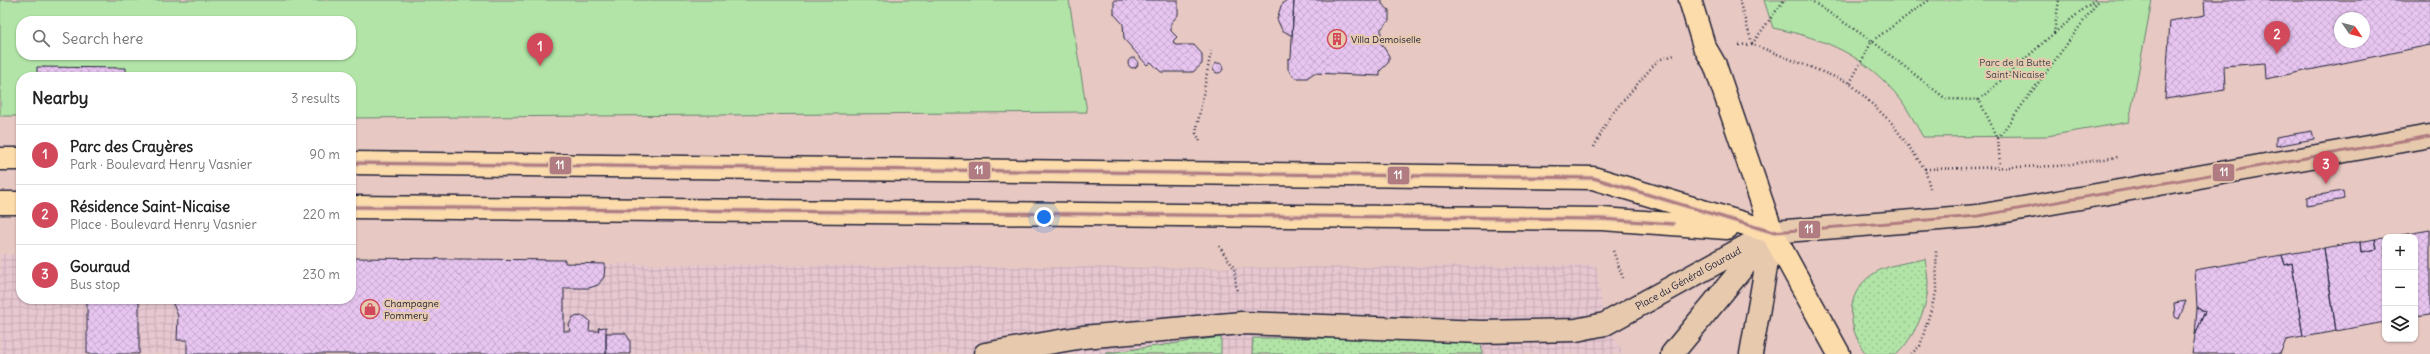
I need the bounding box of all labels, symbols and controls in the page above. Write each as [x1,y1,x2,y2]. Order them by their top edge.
north arrow [2334,12,2370,48]
search box [16,16,356,60]
pin: 2 [2264,21,2290,54]
icon: search [30,27,52,49]
building icon: Villa Demoiselle [1326,28,1348,50]
text: Search here [62,29,143,48]
pin: 1 [527,33,553,66]
place label: Villa Demoiselle [1351,33,1421,46]
park label: Parc de la Butte Saint-Nicaise [1979,56,2051,81]
text: Nearby [32,87,88,109]
text: 3 results [291,90,340,107]
text: Parc des Crayères [70,137,193,156]
text: 1 [42,146,48,163]
text: 90 m [309,146,340,163]
pin: 3 [2313,151,2339,184]
text: Park · Boulevard Henry Vasnier [70,156,252,173]
line badge: 11 [549,156,572,175]
text: 11 [556,158,564,172]
line badge: 11 [968,161,991,180]
text: 11 [975,163,983,177]
line badge: 11 [2212,163,2235,182]
text: 11 [2220,165,2228,179]
line badge: 11 [1387,166,1410,185]
text: 11 [1394,168,1402,182]
text: Résidence Saint-Nicaise [70,197,230,216]
text: 2 [41,206,49,223]
text: 220 m [303,206,340,223]
your location [1034,207,1054,227]
text: Place · Boulevard Henry Vasnier [70,216,257,233]
line badge: 11 [1798,220,1821,239]
text: 11 [1805,222,1813,236]
map controls [2382,234,2418,342]
button: + [2382,234,2418,270]
street label: Place du Général Gouraud [1633,244,1743,313]
text: Gouraud [70,257,130,276]
text: 3 [41,266,49,283]
text: 230 m [302,266,340,283]
button: − [2382,270,2418,306]
text: Bus stop [70,276,120,293]
place label: Champagne Pommery [384,297,439,322]
shop icon: Champagne Pommery [359,298,381,320]
button: layers [2382,306,2418,342]

